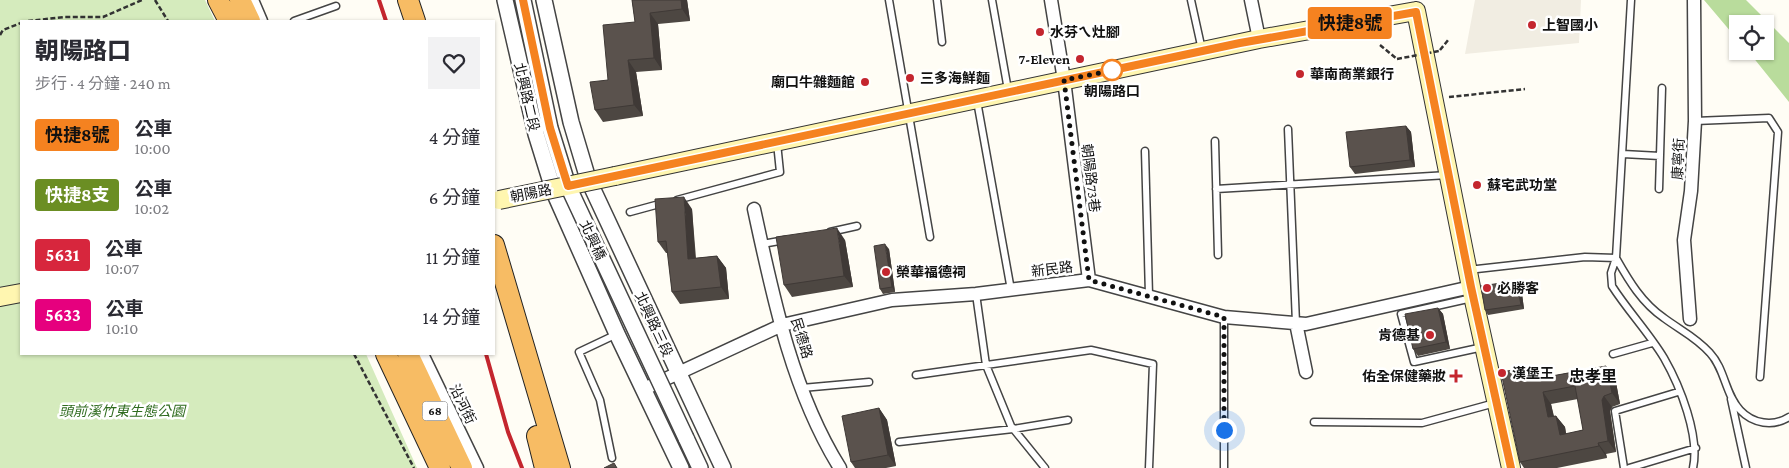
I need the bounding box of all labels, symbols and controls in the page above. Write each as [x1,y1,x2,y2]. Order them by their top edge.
line badge: 快捷8號 [1315,7,1385,39]
text: 快捷8號 [1318,13,1382,33]
map controls [1729,15,1774,60]
button: locate [1729,15,1774,60]
place label: 上智國小 [1542,17,1598,33]
marker: 上智國小 [1526,19,1538,31]
place label: 水芬ㄟ灶腳 [1050,24,1120,40]
marker: 水芬ㄟ灶腳 [1034,26,1046,38]
text: 朝陽路口 [35,37,131,64]
button: heart [428,37,480,89]
place label: 7-Eleven [1019,51,1070,67]
marker: 7-Eleven [1074,53,1086,65]
marker: 朝陽路口 [1101,59,1123,81]
street label: 北興路二段 [511,61,543,133]
place label: 華南商業銀行 [1310,66,1394,82]
marker: 華南商業銀行 [1294,68,1306,80]
place label: 三多海鮮麵 [920,70,990,86]
marker: 三多海鮮麵 [904,72,916,84]
place label: 廟口牛雜麵館 [771,74,855,90]
text: 步行 · 4 分鐘 · 240 m [35,75,171,92]
marker: 廟口牛雜麵館 [859,76,871,88]
place label: 朝陽路口 [1084,83,1140,99]
text: 公車 [134,118,173,139]
text: 快捷8號 [45,125,109,145]
text: 4 分鐘 [429,127,480,148]
street label: 康寧街 [1669,138,1687,180]
text: 10:00 [134,140,171,157]
street label: 朝陽路73巷 [1079,143,1103,213]
place label: 蘇宅武功堂 [1487,177,1557,193]
text: 公車 [134,178,173,199]
marker: 蘇宅武功堂 [1471,179,1483,191]
street label: 朝陽路 [509,181,553,205]
text: 快捷8支 [45,185,109,205]
text: 6 分鐘 [429,187,480,208]
text: 10:02 [134,200,169,217]
street label: 北興橋 [577,218,609,262]
text: 公車 [105,238,143,259]
text: 5631 [46,245,79,265]
text: 11 分鐘 [426,247,480,268]
street label: 新民路 [1030,259,1074,279]
text: 10:07 [105,260,139,277]
place label: 榮華福德祠 [896,264,966,280]
marker: 榮華福德祠 [880,266,892,278]
place label: 必勝客 [1497,280,1539,296]
marker: 必勝客 [1481,282,1493,294]
street label: 北興路三段 [632,289,676,359]
text: 公車 [106,298,144,319]
text: 5633 [45,305,81,325]
text: 14 分鐘 [422,307,480,328]
street label: 民德路 [788,316,816,360]
text: 10:10 [106,320,138,337]
place label: 肯德基 [1378,327,1420,343]
marker: 肯德基 [1424,329,1436,341]
place label: 漢堡王 [1512,365,1554,381]
marker: 漢堡王 [1496,367,1508,379]
place label: 佑全保健藥妝 [1362,368,1446,384]
district label: 忠孝里 [1569,368,1617,385]
marker: 佑全保健藥妝 [1450,370,1462,382]
street label: 沿河街 [447,382,479,426]
road number: 68 [422,402,448,421]
park label: 頭前溪竹東生態公園 [59,403,187,419]
your location [1212,418,1237,443]

